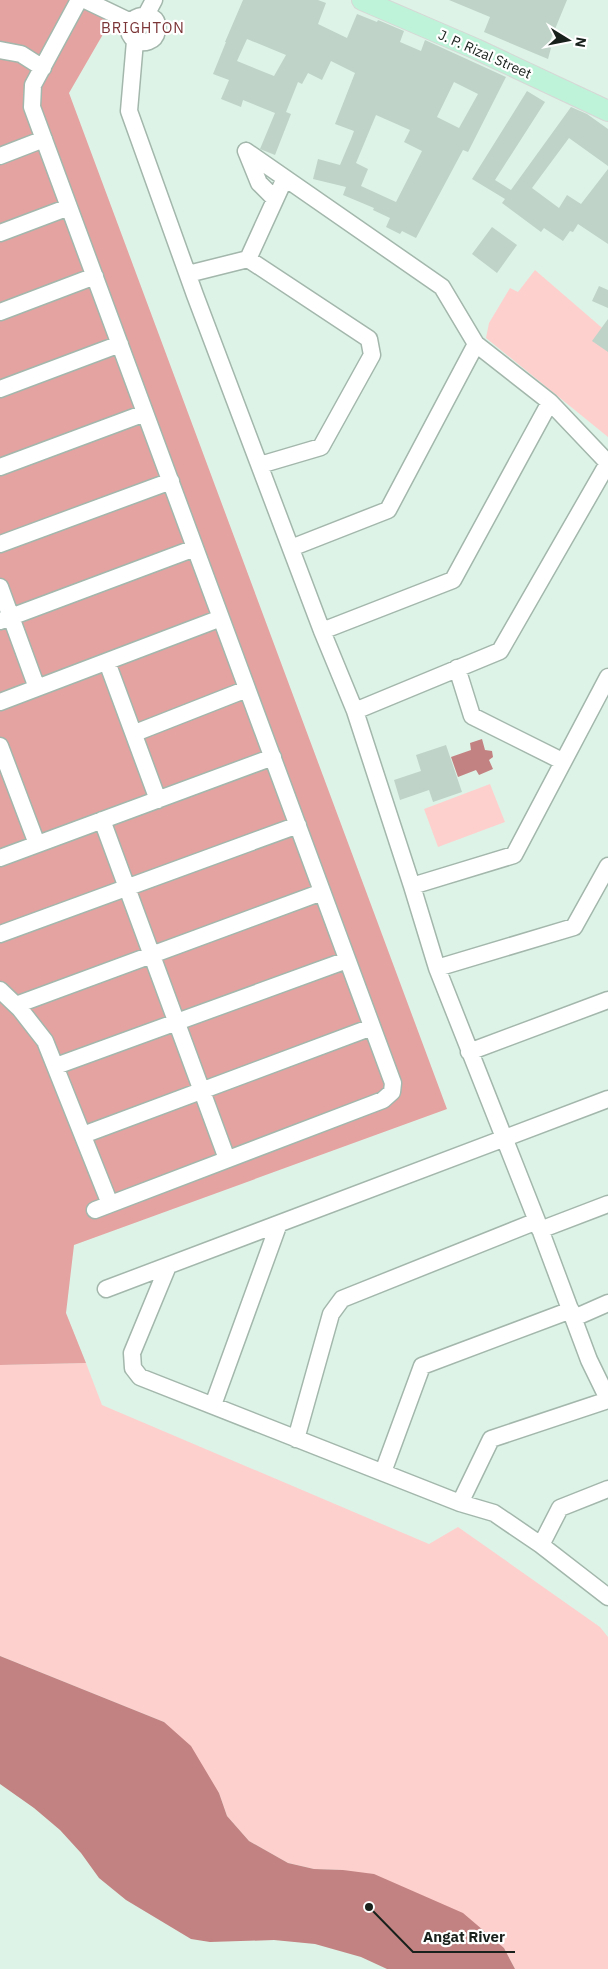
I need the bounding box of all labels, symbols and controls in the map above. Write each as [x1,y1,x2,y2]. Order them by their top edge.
north arrow [543,15,593,65]
district label: BRIGHTON [101,18,185,37]
street label: J. P. Rizal Street [436,25,534,83]
text: N [571,36,591,49]
callout: Angat River [413,1922,515,1952]
text: Angat River [423,1927,505,1946]

